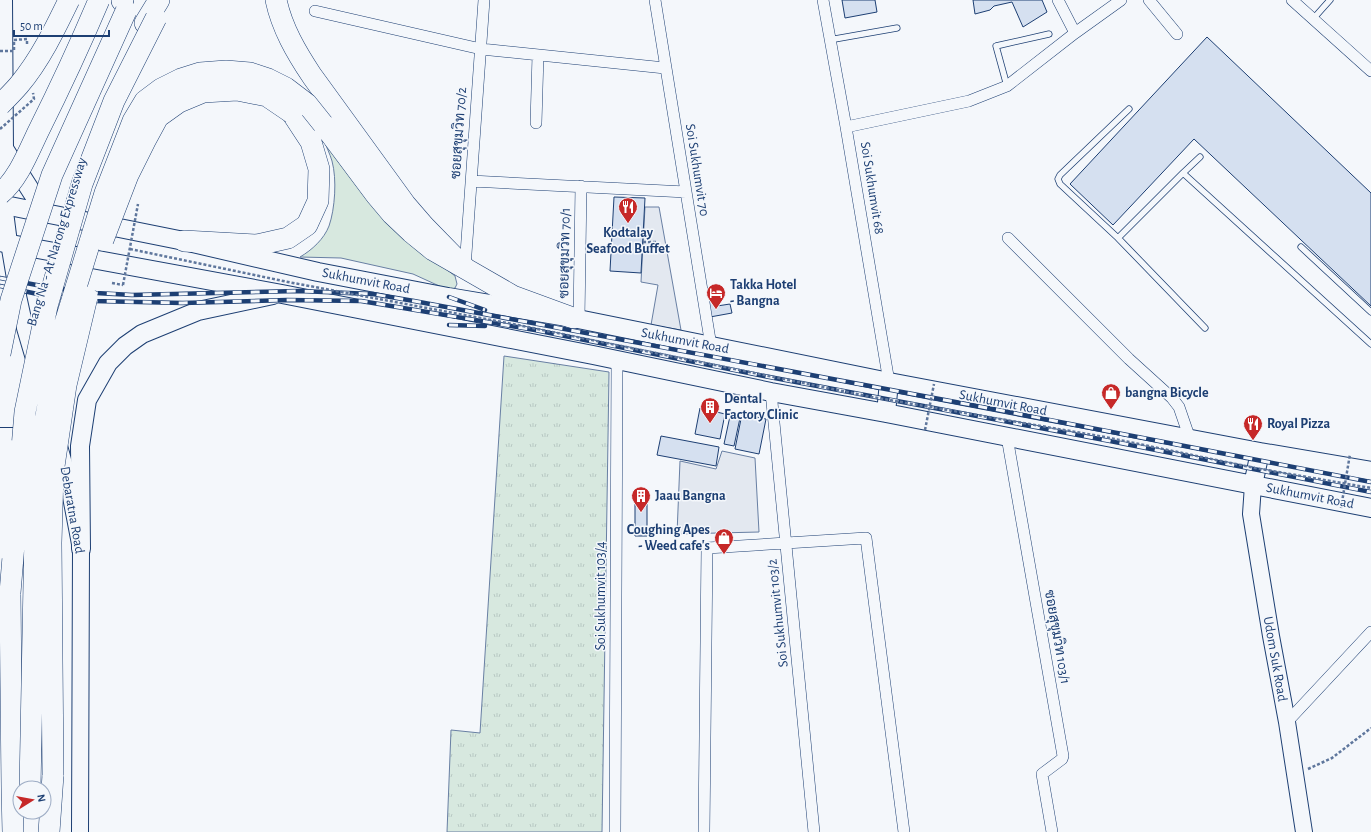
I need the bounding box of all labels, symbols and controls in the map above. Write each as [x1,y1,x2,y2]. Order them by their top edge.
scale bar [14,12,109,38]
text: 50 m [20,20,43,32]
street label: ซอยสุขุมวิท 70/2 [447,86,471,180]
street label: Soi Sukhumvit 70 [683,123,711,217]
street label: Soi Sukhumvit 68 [858,141,886,235]
street label: Bang Na - At Narong Expressway [25,156,89,328]
restaurant icon: Kodtalay Seafood Buffet [617,196,639,224]
street label: ซอยสุขุมวิท 70/1 [555,208,575,298]
place label: Kodtalay Seafood Buffet [586,226,670,256]
street label: Sukhumvit Road [321,266,411,296]
place label: Takka Hotel - Bangna [730,278,797,308]
hotel icon: Takka Hotel - Bangna [705,282,727,310]
street label: Sukhumvit Road [640,326,730,356]
shop icon: bangna Bicycle [1100,382,1122,410]
place label: bangna Bicycle [1125,386,1209,400]
street label: Sukhumvit Road [958,388,1048,418]
place label: Dental Factory Clinic [724,392,799,422]
building icon: Dental Factory Clinic [699,396,721,424]
restaurant icon: Royal Pizza [1242,413,1264,441]
place label: Royal Pizza [1267,417,1330,431]
street label: Debaratna Road [57,465,87,555]
street label: Sukhumvit Road [1265,481,1355,511]
building icon: Jaau Bangna [630,485,652,513]
place label: Jaau Bangna [655,489,726,503]
place label: Coughing Apes - Weed cafe's [627,523,710,553]
shop icon: Coughing Apes - Weed cafe's [713,527,735,555]
street label: Soi Sukhumvit 103/4 [594,541,608,651]
street label: Soi Sukhumvit 103/2 [765,558,791,668]
street label: ซอยสุขุมวิท 103/1 [1040,588,1074,686]
street label: Udom Suk Road [1261,615,1289,703]
north arrow [12,780,52,820]
text: N [35,793,47,803]

